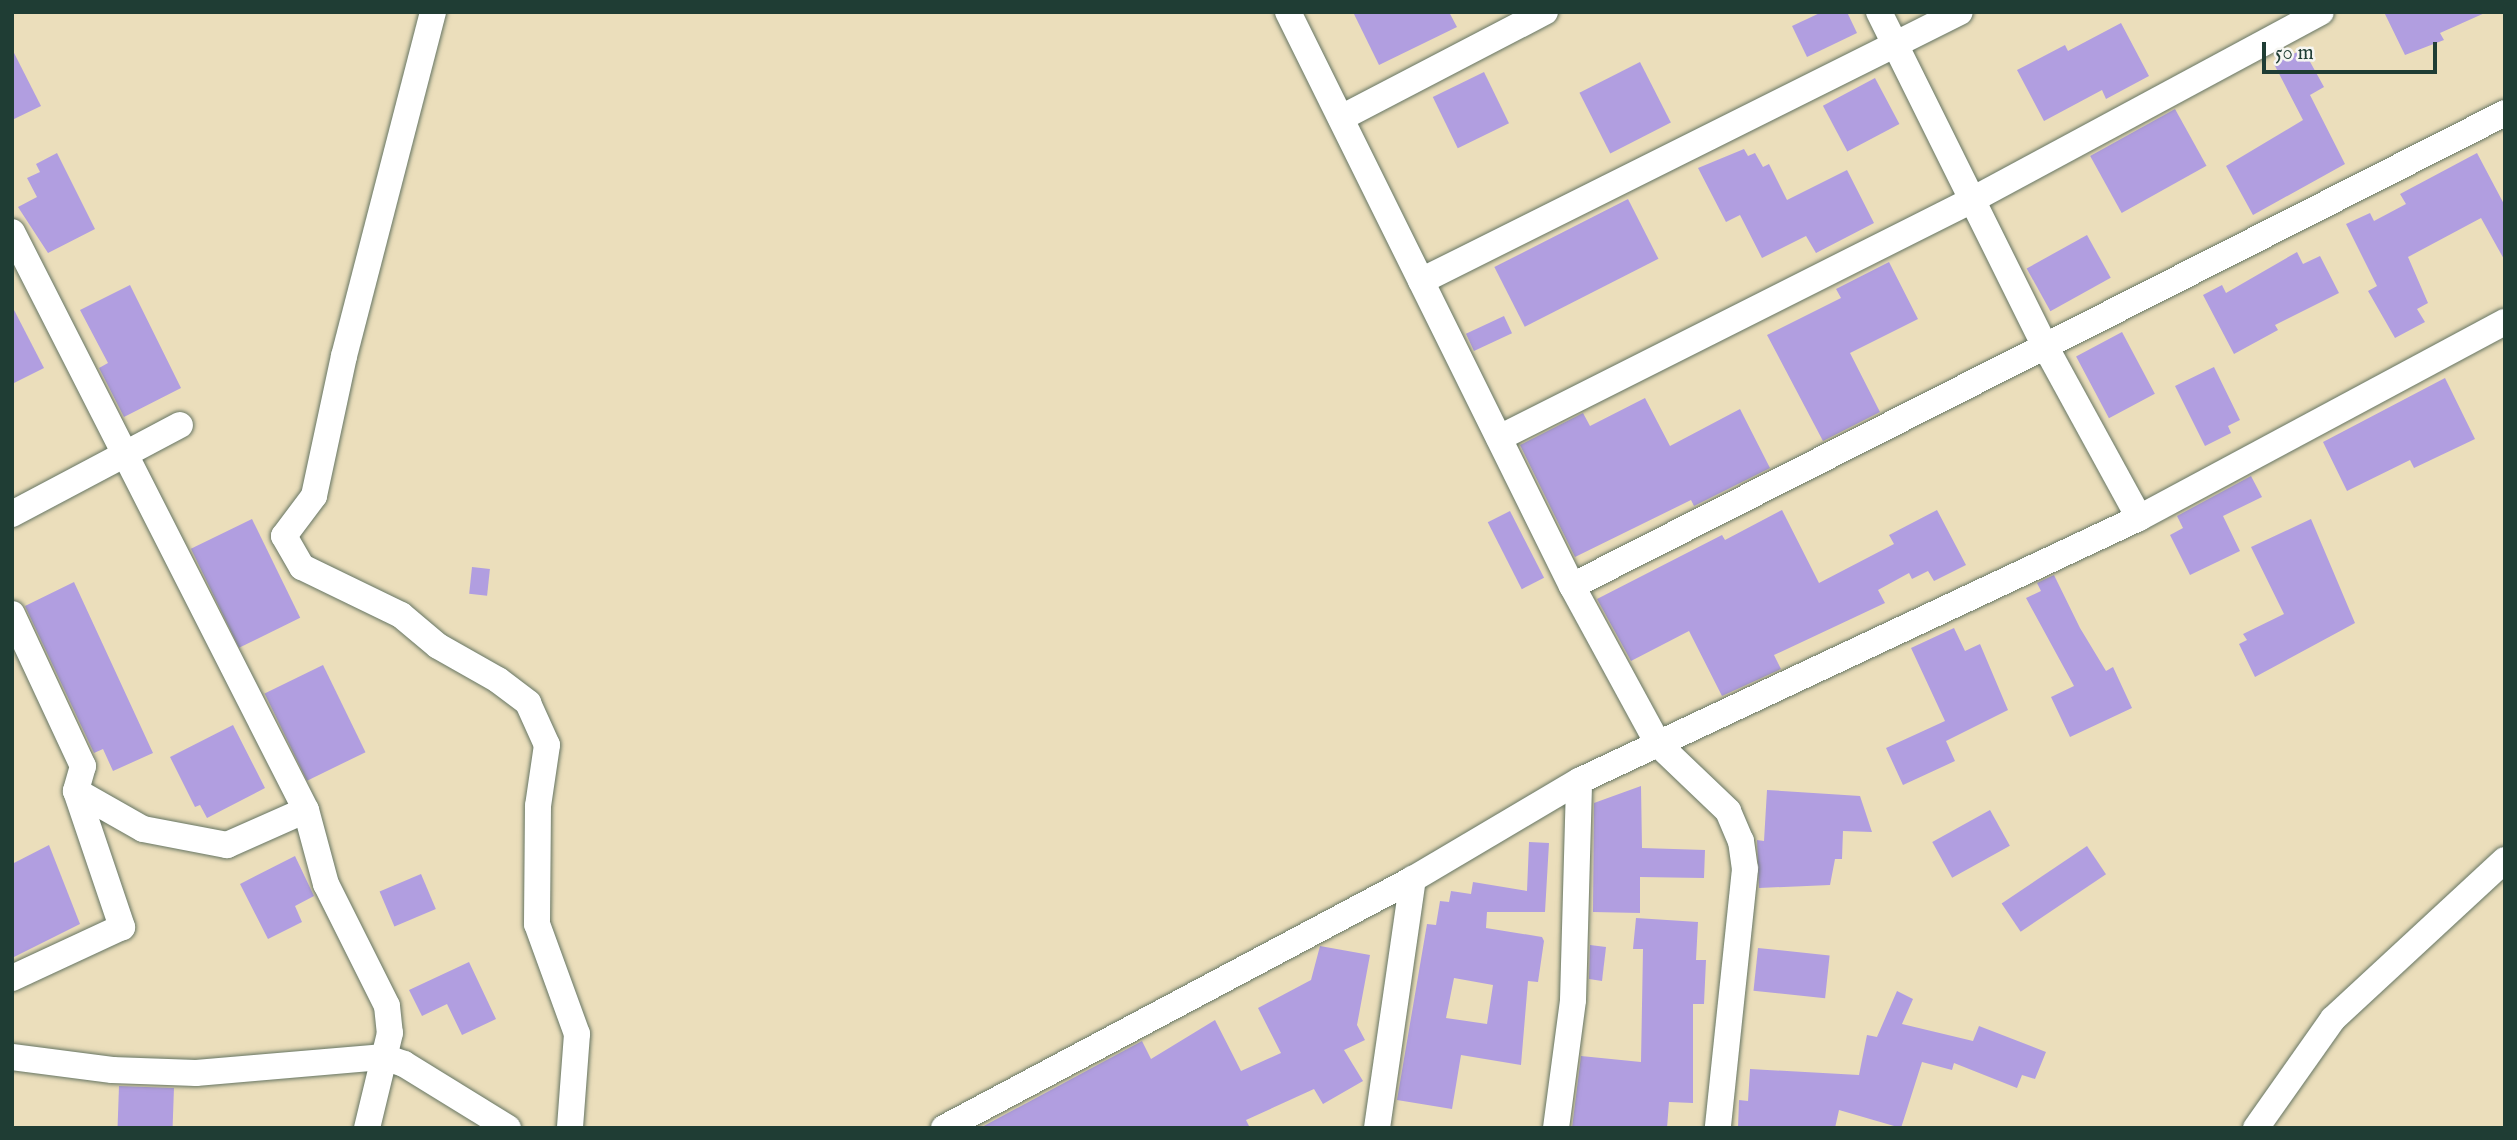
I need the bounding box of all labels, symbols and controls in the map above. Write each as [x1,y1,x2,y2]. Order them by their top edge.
scale bar [2265,28,2440,72]
text: 50 m [2275,40,2314,67]

